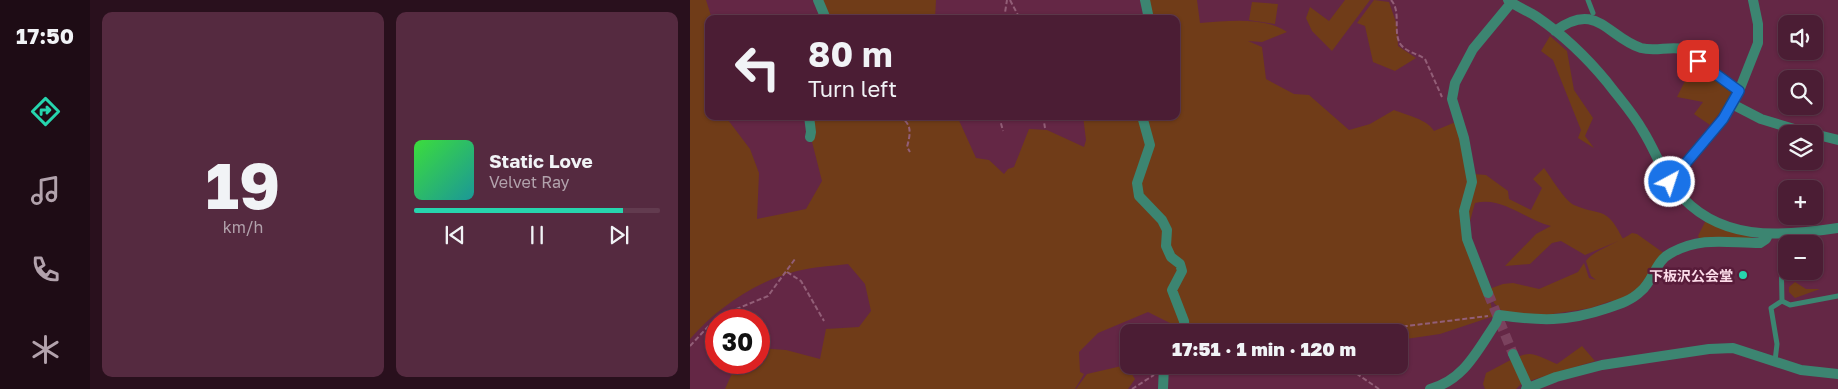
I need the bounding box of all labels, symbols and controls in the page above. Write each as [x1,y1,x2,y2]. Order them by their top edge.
map controls [1778,15,1823,280]
button: sound [1778,15,1823,60]
text: 17:50 [16,22,74,49]
text: 80 m [808,33,893,75]
icon: left [725,35,790,100]
pin [1677,40,1719,82]
icon: arrive [1684,47,1712,75]
button: search [1778,70,1823,115]
text: Turn left [808,75,897,102]
icon: directions [28,94,63,129]
button: layers [1778,125,1823,170]
text: 19 [206,145,280,223]
text: Static Love [489,149,593,172]
position arrow [1643,155,1695,207]
text: Velvet Ray [489,172,570,192]
icon: music [28,173,63,208]
button: + [1778,180,1823,225]
text: km/h [223,217,263,237]
icon: previous [441,221,469,249]
icon: pause [523,221,551,249]
icon: next [605,221,633,249]
button: − [1778,235,1823,280]
icon: phone [28,252,63,287]
place label: 下板沢公会堂 [1649,267,1733,284]
marker: 下板沢公会堂 [1737,269,1749,281]
speed limit sign: 30 [705,309,770,374]
icon: climate [28,332,63,367]
text: 17:51 · 1 min · 120 m [1172,337,1356,360]

